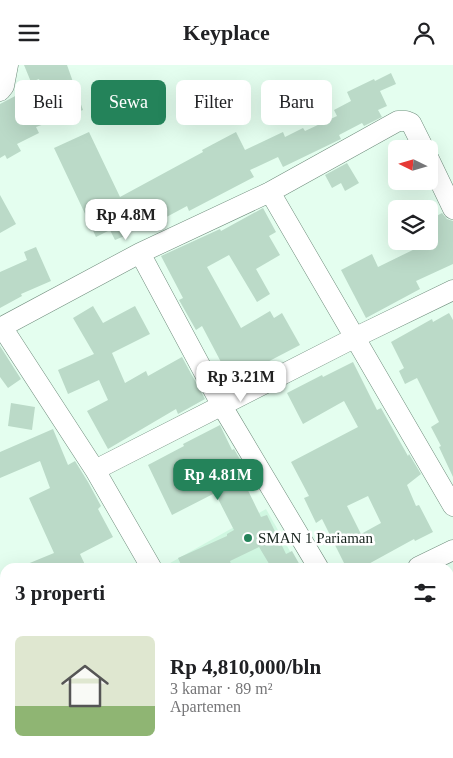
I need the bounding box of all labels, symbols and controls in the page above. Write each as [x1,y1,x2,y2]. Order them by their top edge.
icon: menu [15,19,43,47]
icon: person [410,19,438,47]
text: Keyplace [183,20,270,45]
chip: Beli [15,80,81,125]
chip: Sewa [91,80,166,125]
chip: Filter [176,80,251,125]
chip: Baru [261,80,332,125]
north arrow [388,140,438,190]
map controls [388,140,438,250]
pin: Rp 4.8M [80,199,172,241]
button: layers [388,200,438,250]
text: Rp 4.8M [96,206,156,223]
pin: Rp 3.21M [189,361,293,403]
text: Rp 3.21M [207,368,275,385]
pin: Rp 4.81M [166,459,270,501]
text: Rp 4.81M [184,466,252,483]
place label: SMAN 1 Pariaman [258,530,373,546]
marker: SMAN 1 Pariaman [242,532,254,544]
icon: filters [411,579,439,607]
text: 3 properti [15,581,105,605]
text: Rp 4,810,000/bln [170,655,321,679]
icon: home [55,656,115,716]
text: 3 kamar · 89 m² [170,680,273,697]
text: Apartemen [170,698,241,715]

